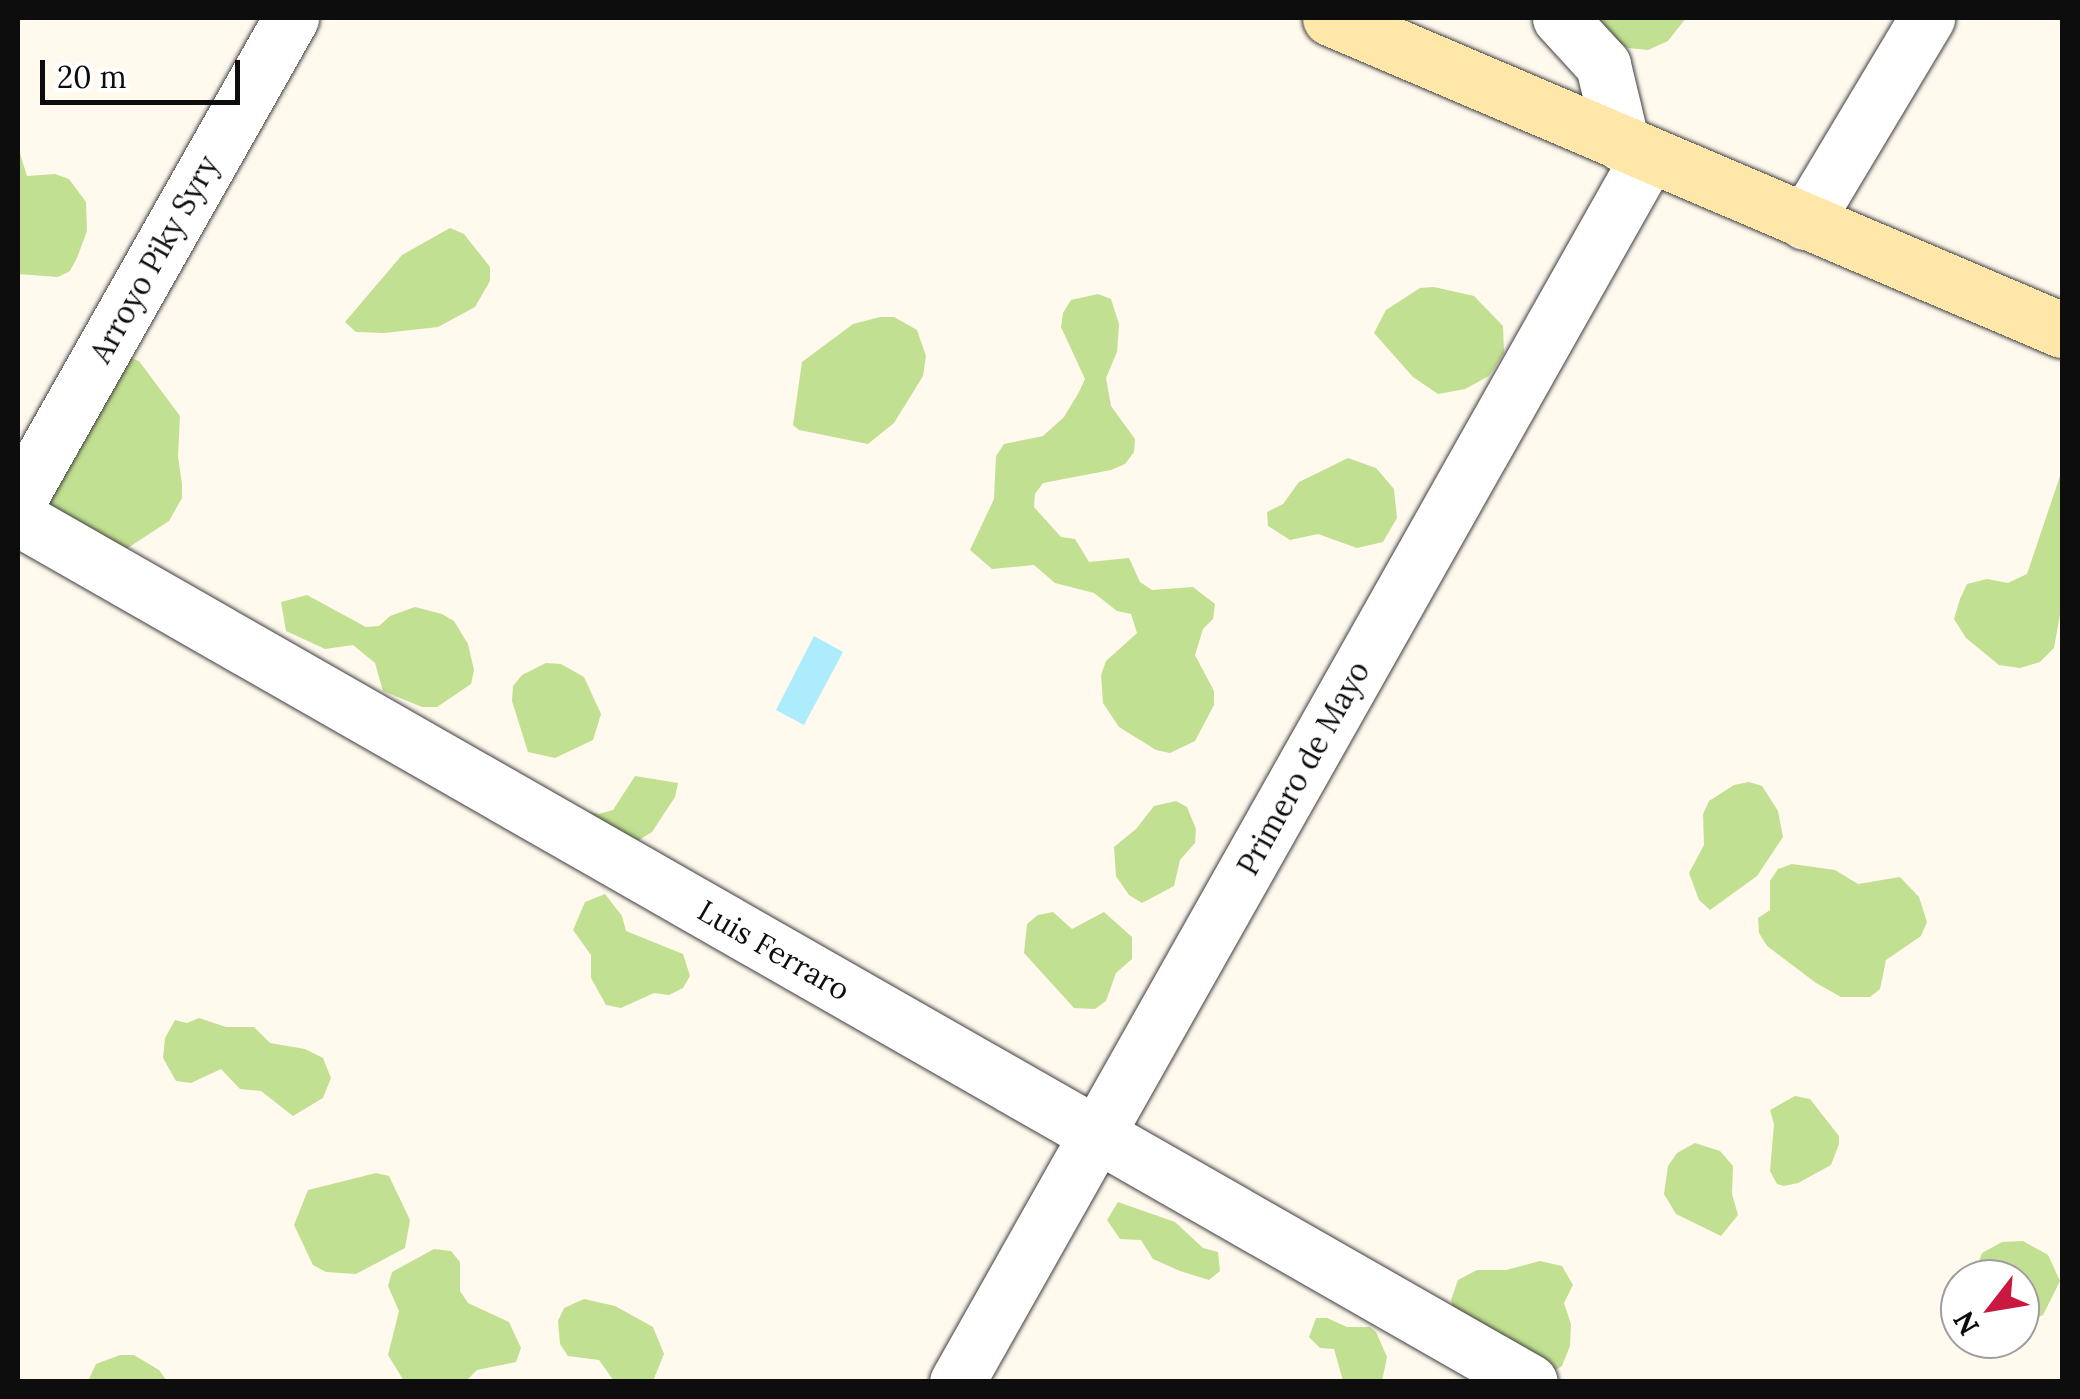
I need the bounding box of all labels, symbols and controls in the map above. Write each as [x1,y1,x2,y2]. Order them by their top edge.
scale bar [45,40,245,102]
text: 20 m [57,58,126,96]
street label: Arroyo Piky Syry [82,149,226,369]
street label: Primero de Mayo [1229,655,1377,881]
street label: Luis Ferraro [692,892,856,1008]
north arrow [1940,1259,2040,1359]
text: N [1945,1305,1987,1342]

